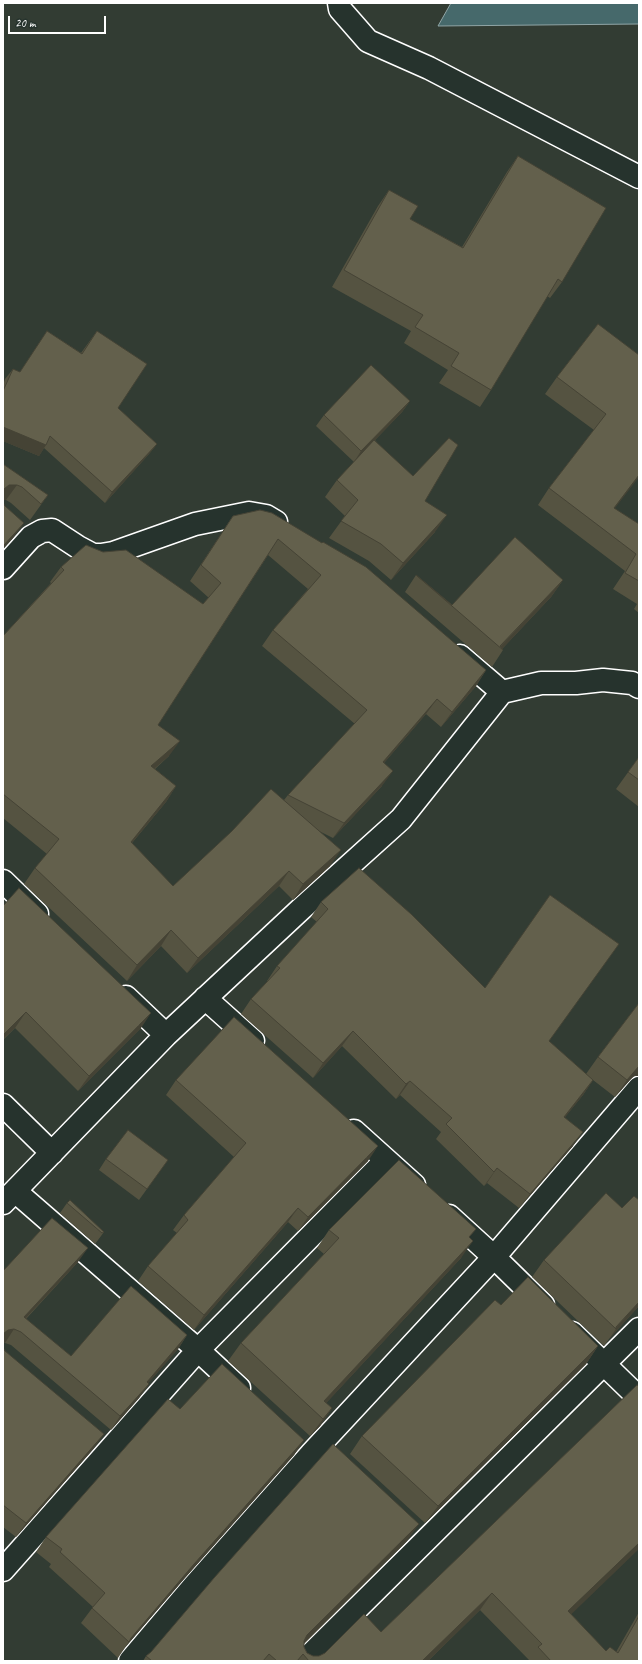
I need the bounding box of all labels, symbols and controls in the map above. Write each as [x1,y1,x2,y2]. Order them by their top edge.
scale bar [10,8,108,34]
text: 20 m [15,15,35,31]

